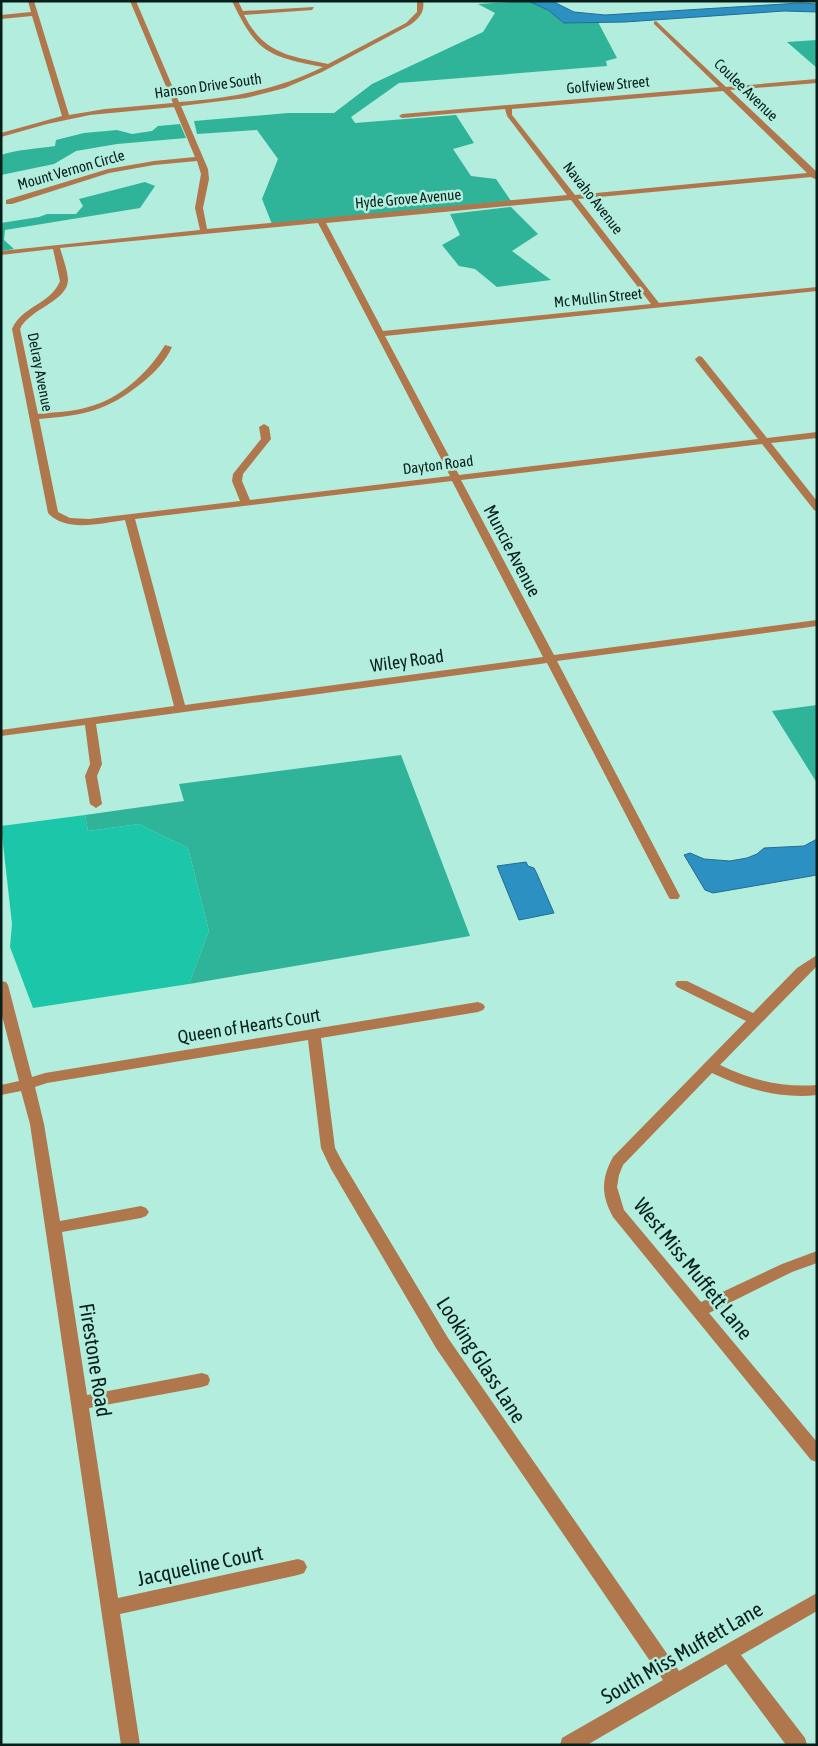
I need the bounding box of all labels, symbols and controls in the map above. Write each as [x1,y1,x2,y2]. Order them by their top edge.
street label: Coulee Avenue [711,55,782,124]
street label: Hanson Drive South [153,70,263,101]
street label: Golfview Street [566,72,650,97]
street label: Mount Vernon Circle [15,146,127,193]
street label: Navaho Avenue [560,158,627,237]
street label: Hyde Grove Avenue [354,185,462,212]
street label: Mc Mullin Street [553,284,643,311]
street label: Delray Avenue [25,331,57,413]
street label: Dayton Road [402,452,474,477]
street label: Muncie Avenue [480,501,545,600]
street label: Wiley Road [369,645,445,676]
street label: Queen of Hearts Court [176,1004,322,1047]
street label: West Miss Muffett Lane [629,1193,758,1344]
street label: Looking Glass Lane [432,1292,531,1427]
street label: Firestone Road [75,1301,117,1418]
street label: Jacqueline Court [135,1540,265,1590]
street label: South Miss Muffett Lane [597,1596,766,1708]

